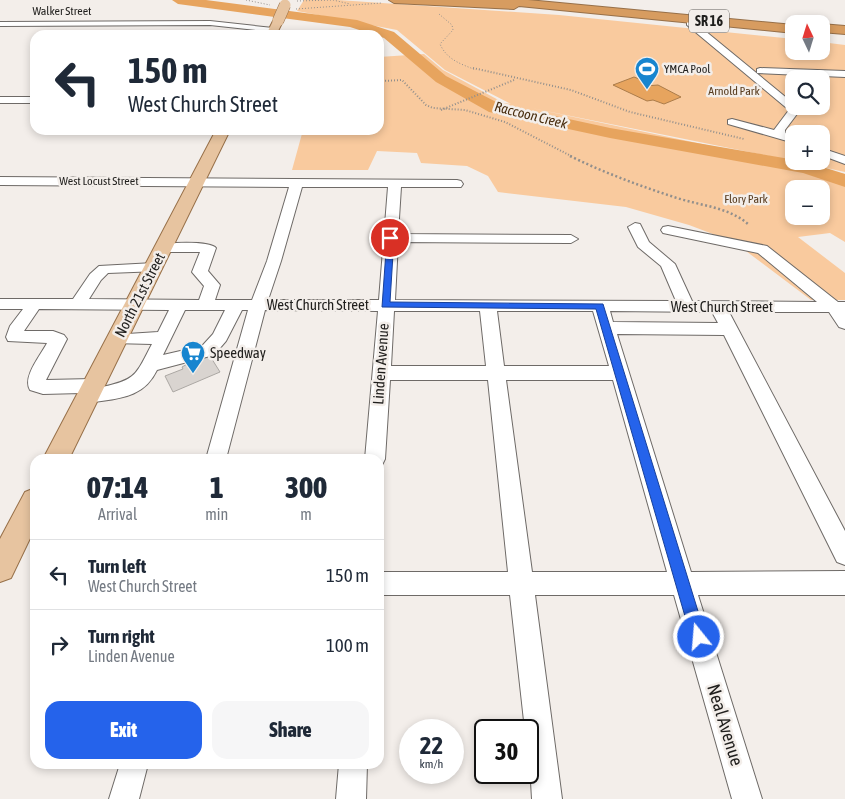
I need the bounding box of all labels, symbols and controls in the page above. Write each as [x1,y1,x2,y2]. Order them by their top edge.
street label: Walker Street [32,4,92,18]
road number: SR 16 [689,10,729,32]
north arrow [785,15,830,60]
map controls [785,15,830,225]
icon: left [45,50,110,115]
text: 150 m [128,50,207,90]
sports icon: YMCA Pool [634,56,660,90]
place label: YMCA Pool [664,62,711,76]
button: search [785,70,830,115]
park label: Arnold Park [708,84,760,98]
text: West Church Street [128,91,278,117]
water label: Raccoon Creek [493,98,570,132]
button: + [785,125,830,170]
street label: West Locust Street [59,174,139,188]
button: − [785,180,830,225]
park label: Flory Park [724,192,769,206]
pin [369,217,411,259]
icon: arrive [376,224,404,252]
street label: North 21st Street [111,250,168,340]
street label: West Church Street [267,296,369,313]
street label: West Church Street [671,298,773,315]
street label: Linden Avenue [369,323,392,405]
supermarket icon: Speedway [180,340,206,374]
place label: Speedway [210,344,266,361]
text: 07:14 [87,470,148,504]
text: 1 [210,470,224,504]
text: 300 [285,470,327,504]
text: Arrival [98,505,137,523]
text: min [205,505,228,523]
text: m [300,505,312,523]
text: Turn left [88,555,146,577]
icon: left [45,561,73,589]
text: 150 m [326,564,369,586]
text: West Church Street [88,577,197,595]
position arrow [672,610,724,662]
text: Turn right [88,625,155,647]
icon: right [45,631,73,659]
text: 100 m [326,634,369,656]
text: Linden Avenue [88,647,175,665]
street label: Neal Avenue [703,682,748,768]
button: Exit [45,701,202,759]
button: Share [212,701,369,759]
speed limit sign: 30 [474,719,539,784]
text: 22 [420,731,443,759]
text: km/h [420,757,443,771]

